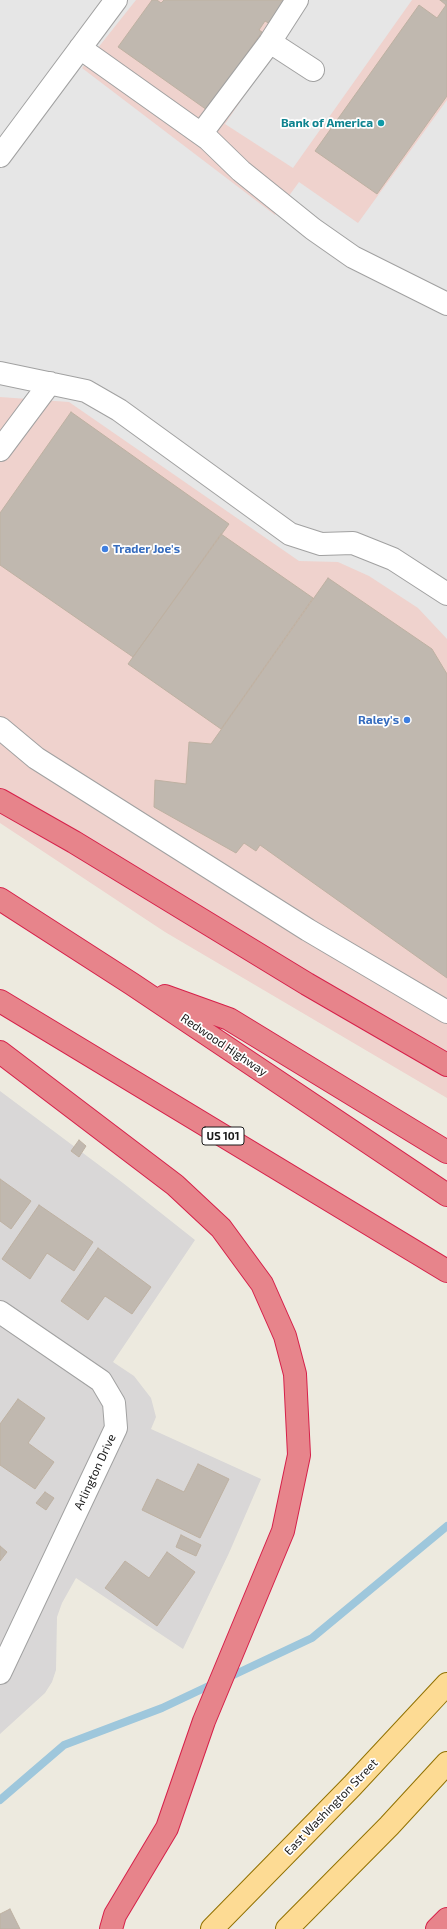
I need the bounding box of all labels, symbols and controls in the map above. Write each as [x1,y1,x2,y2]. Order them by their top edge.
place label: Bank of America [281,116,373,130]
marker: Bank of America [376,118,386,128]
place label: Trader Joe's [113,542,180,556]
marker: Trader Joe's [100,544,110,554]
place label: Raley's [358,713,399,727]
marker: Raley's [402,715,412,725]
street label: Redwood Highway [178,1011,270,1079]
road number: US 101 [202,1127,244,1145]
street label: Arlington Drive [71,1432,119,1512]
street label: East Washington Street [281,1756,381,1858]

